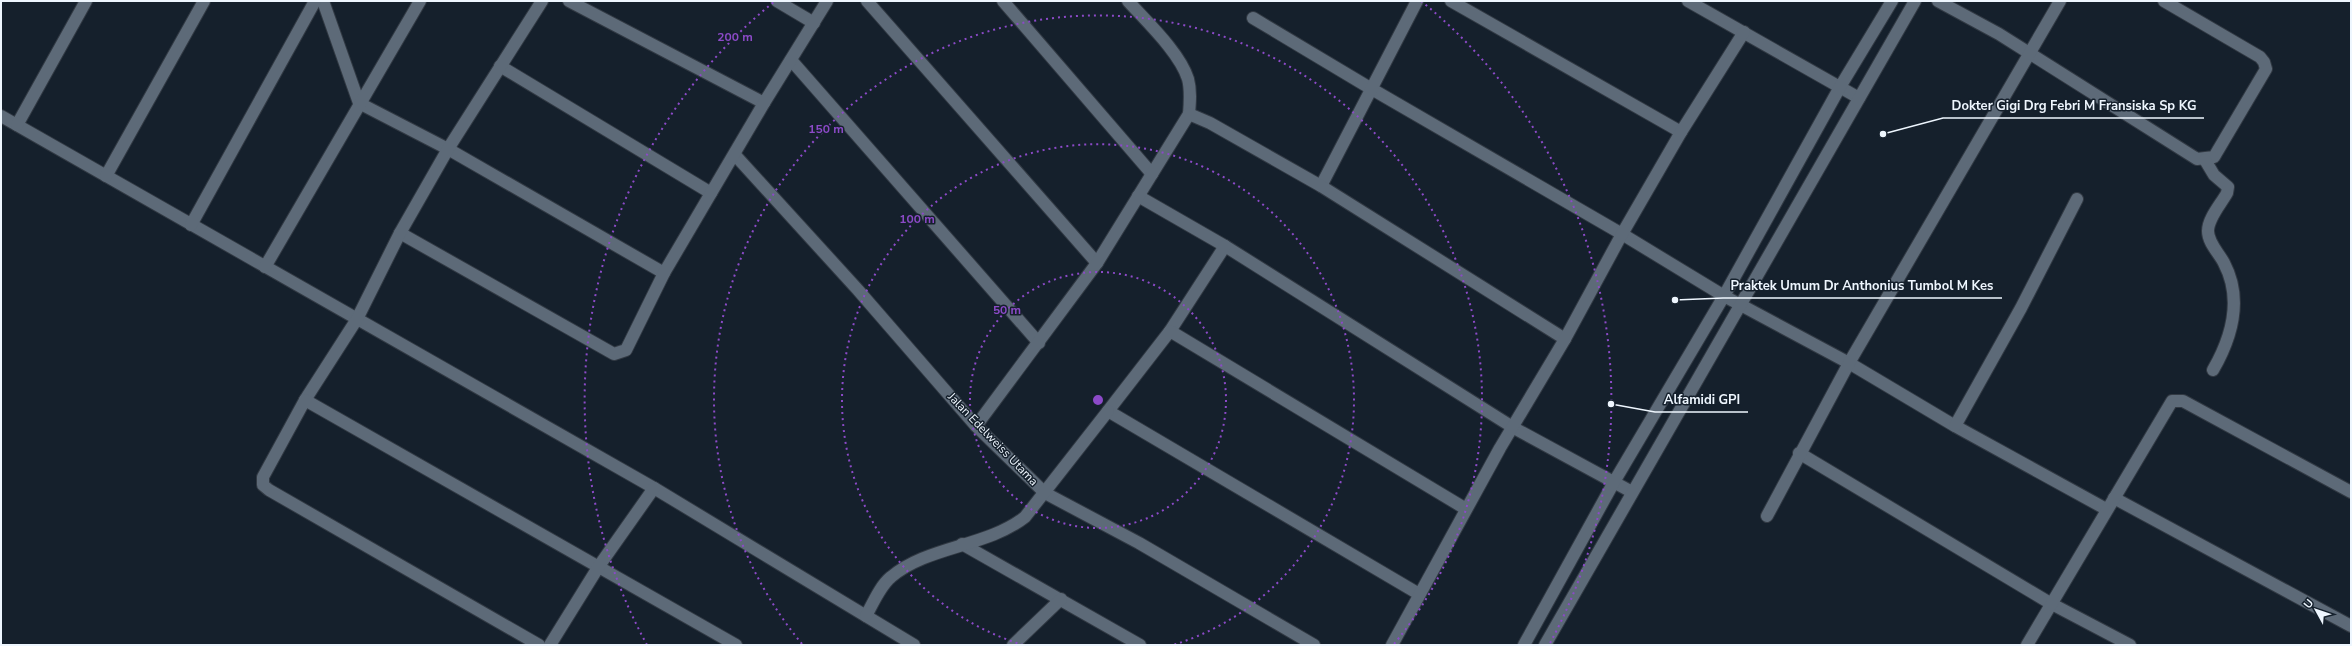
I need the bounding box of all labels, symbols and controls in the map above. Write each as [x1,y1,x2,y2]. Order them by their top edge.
text: 200 m [717,29,753,45]
callout: Dokter Gigi Drg Febri M Fransiska Sp KG [1943,93,2204,118]
text: Dokter Gigi Drg Febri M Fransiska Sp KG [1952,97,2197,115]
text: 150 m [808,121,844,137]
text: 100 m [899,211,935,227]
callout: Praktek Umum Dr Anthonius Tumbol M Kes [1723,273,2002,298]
text: Praktek Umum Dr Anthonius Tumbol M Kes [1731,277,1993,295]
text: 50 m [993,302,1021,318]
callout: Alfamidi GPI [1655,387,1748,412]
street label: Jalan Edelweiss Utama [944,388,1042,489]
text: Alfamidi GPI [1664,391,1740,409]
centre of rings [1091,393,1105,407]
north arrow [2296,590,2336,630]
text: U [2300,596,2317,612]

